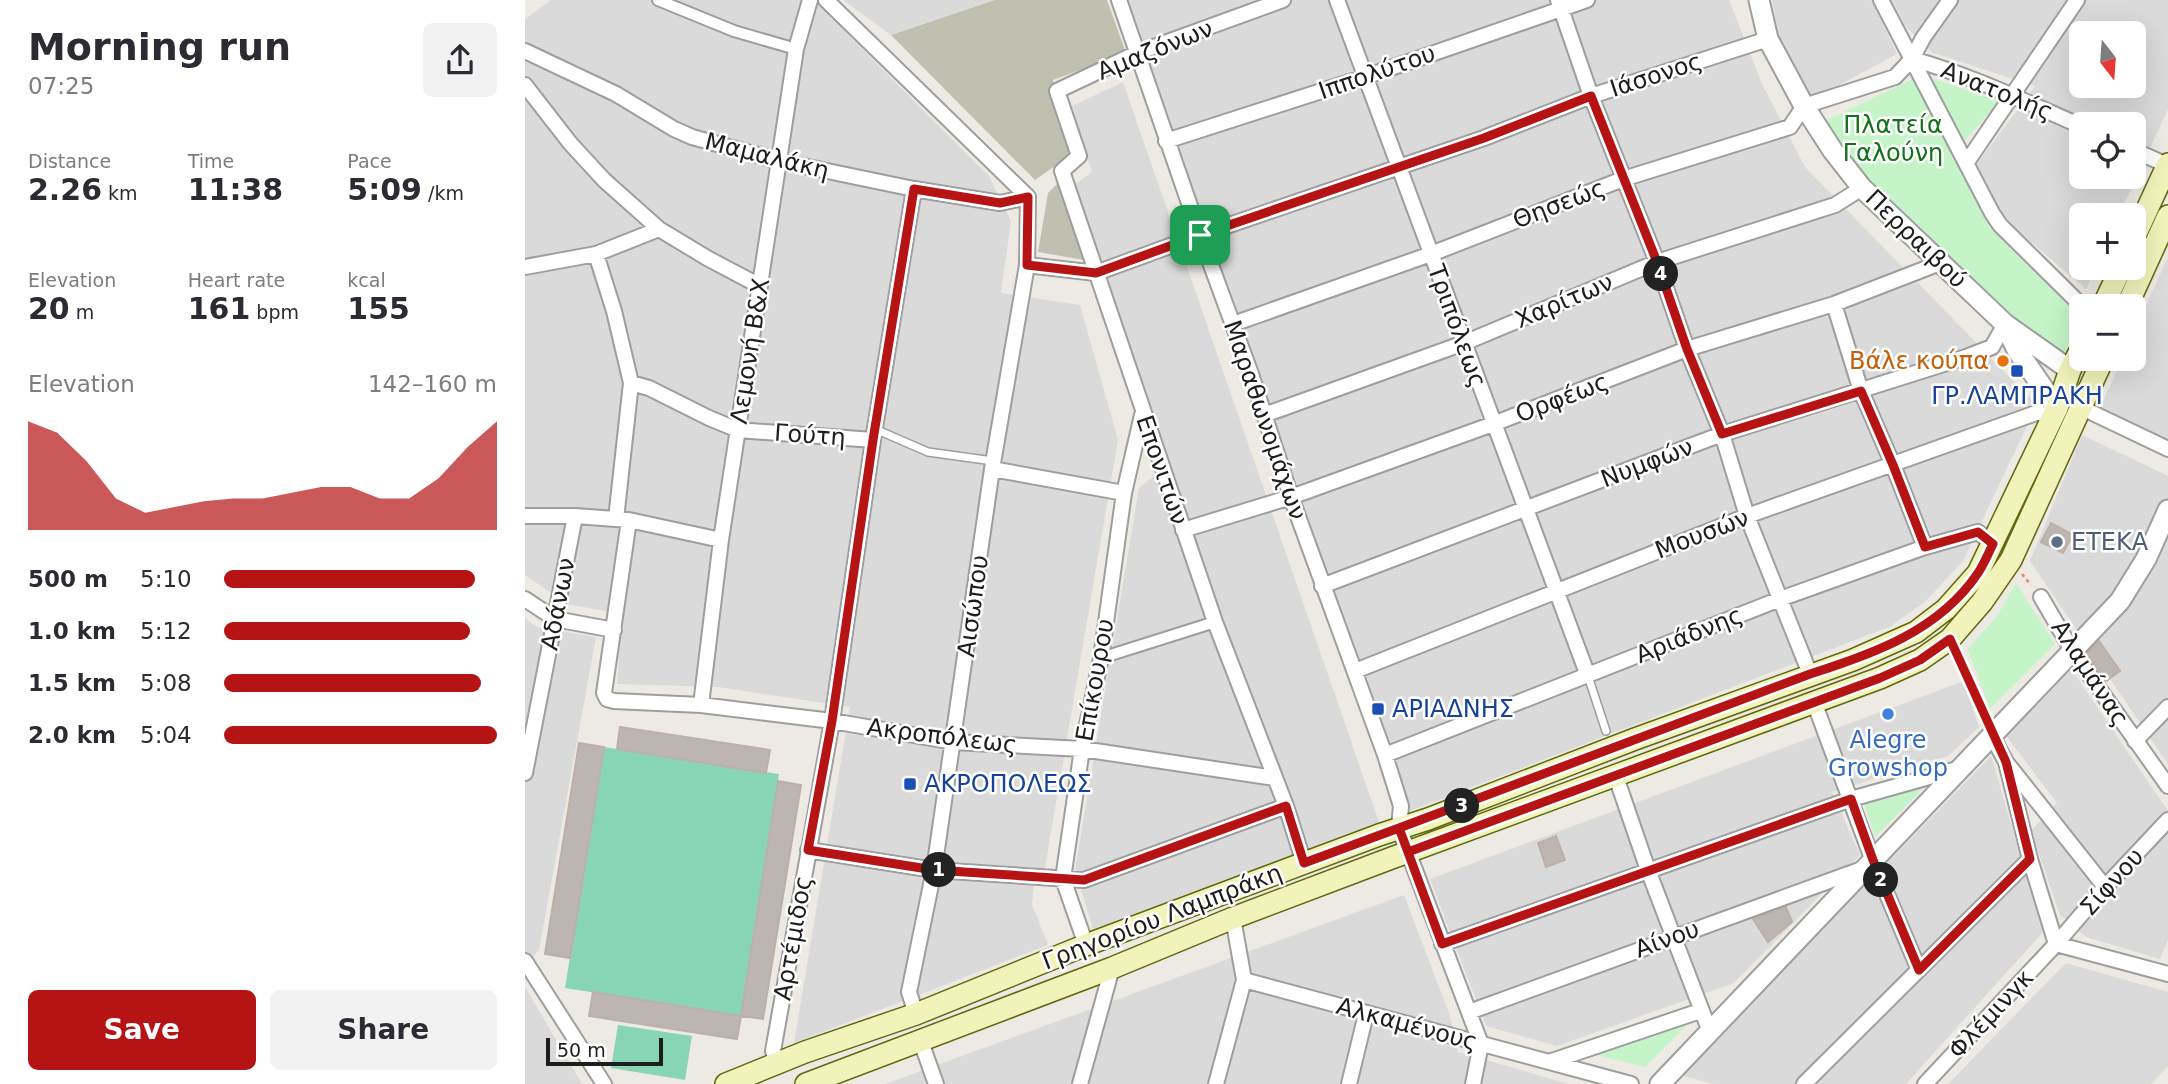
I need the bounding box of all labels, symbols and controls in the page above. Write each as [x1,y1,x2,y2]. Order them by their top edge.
street label: Αμαζόνων [1093,14,1217,86]
north arrow [2069,21,2145,98]
map controls [2069,21,2146,371]
button: share [423,23,497,97]
text: Morning run [28,25,291,69]
street label: Ιππολύτου [1315,39,1439,105]
street label: Ιάσονος [1607,47,1705,103]
street label: Ανατολής [1937,56,2057,126]
text: 07:25 [28,73,94,99]
park label: Πλατεία Γαλούνη [1843,111,1943,167]
button: locate [2069,112,2146,189]
street label: Μαμαλάκη [702,127,832,185]
text: Distance [28,150,111,172]
text: Time [188,150,234,172]
text: Pace [347,150,392,172]
text: 2.26 [28,172,102,207]
text: 11:38 [188,172,283,207]
text: 5:09 [347,172,422,207]
street label: Θησεώς [1509,174,1609,234]
text: km [102,182,138,204]
text: /km [422,182,464,204]
street label: Περραιβού [1860,184,1972,294]
button: + [2069,203,2146,280]
pin [1170,205,1230,265]
icon: arrive [1181,216,1219,254]
pin: 4 [1643,256,1679,292]
street label: Τριπόλεως [1422,260,1492,391]
text: 4 [1654,262,1667,284]
street label: Χαρίτων [1511,268,1617,334]
text: Elevation [28,269,116,291]
text: Heart rate [188,269,285,291]
text: kcal [347,269,386,291]
street label: Λεμονή Β&Χ [725,276,775,426]
text: 20 [28,291,70,326]
text: 161 [188,291,250,326]
text: 155 [347,291,410,326]
button: − [2069,294,2146,371]
text: m [70,301,94,323]
text: bpm [250,301,299,323]
street label: Μαραθωνομάχων [1218,317,1312,523]
place label: Βάλε κούπα [1849,347,1989,375]
marker: Βάλε κούπα [1995,353,2011,369]
marker: ΓΡ.ΛΑΜΠΡΑΚΗ [2009,363,2025,379]
street label: Ορφέως [1512,368,1612,428]
text: Elevation [28,371,135,397]
text: 142–160 m [368,371,497,397]
place label: ΓΡ.ΛΑΜΠΡΑΚΗ [1931,382,2103,410]
street label: Επονιτών [1130,412,1194,528]
street label: Γούτη [773,419,847,451]
street label: Νυμφών [1597,433,1697,493]
street label: Μουσών [1651,503,1753,565]
place label: ΕΤΕΚΑ [2071,528,2149,556]
marker: ΕΤΕΚΑ [2049,534,2065,550]
street label: Αισώπου [952,553,994,659]
street label: Αδάνων [535,555,581,653]
text: 500 m [28,566,108,592]
text: 5:10 [140,566,192,592]
street label: Αριάδνης [1631,601,1747,669]
street label: Αλαμάνας [2045,615,2135,731]
street label: Επίκουρου [1070,616,1120,744]
text: 1.0 km [28,618,116,644]
text: 5:12 [140,618,192,644]
text: 1.5 km [28,670,116,696]
text: 5:08 [140,670,192,696]
place label: ΑΡΙΑΔΝΗΣ [1392,695,1514,723]
marker: ΑΡΙΑΔΝΗΣ [1370,701,1386,717]
marker: Alegre Growshop [1880,706,1896,722]
street label: Ακροπόλεως [865,713,1019,759]
text: 2.0 km [28,722,116,748]
text: 5:04 [140,722,192,748]
place label: Alegre Growshop [1828,726,1948,782]
place label: ΑΚΡΟΠΟΛΕΩΣ [924,770,1092,798]
marker: ΑΚΡΟΠΟΛΕΩΣ [902,776,918,792]
pin: 3 [1445,788,1479,824]
text: 3 [1455,794,1468,816]
street label: Σίφνου [2074,842,2150,922]
pin: 1 [921,852,957,888]
text: 1 [932,858,945,880]
street label: Γρηγορίου Λαμπράκη [1038,858,1286,976]
pin: 2 [1863,862,1899,898]
text: 2 [1874,868,1887,890]
street label: Αρτέμιδος [768,874,818,1002]
street label: Αίνου [1631,914,1703,964]
street label: Φλέμινγκ [1943,964,2039,1064]
button: Save [28,990,256,1070]
button: Share [270,990,497,1070]
street label: Αλκαμένους [1333,992,1481,1056]
scale bar [546,1035,663,1067]
text: 50 m [557,1039,606,1061]

